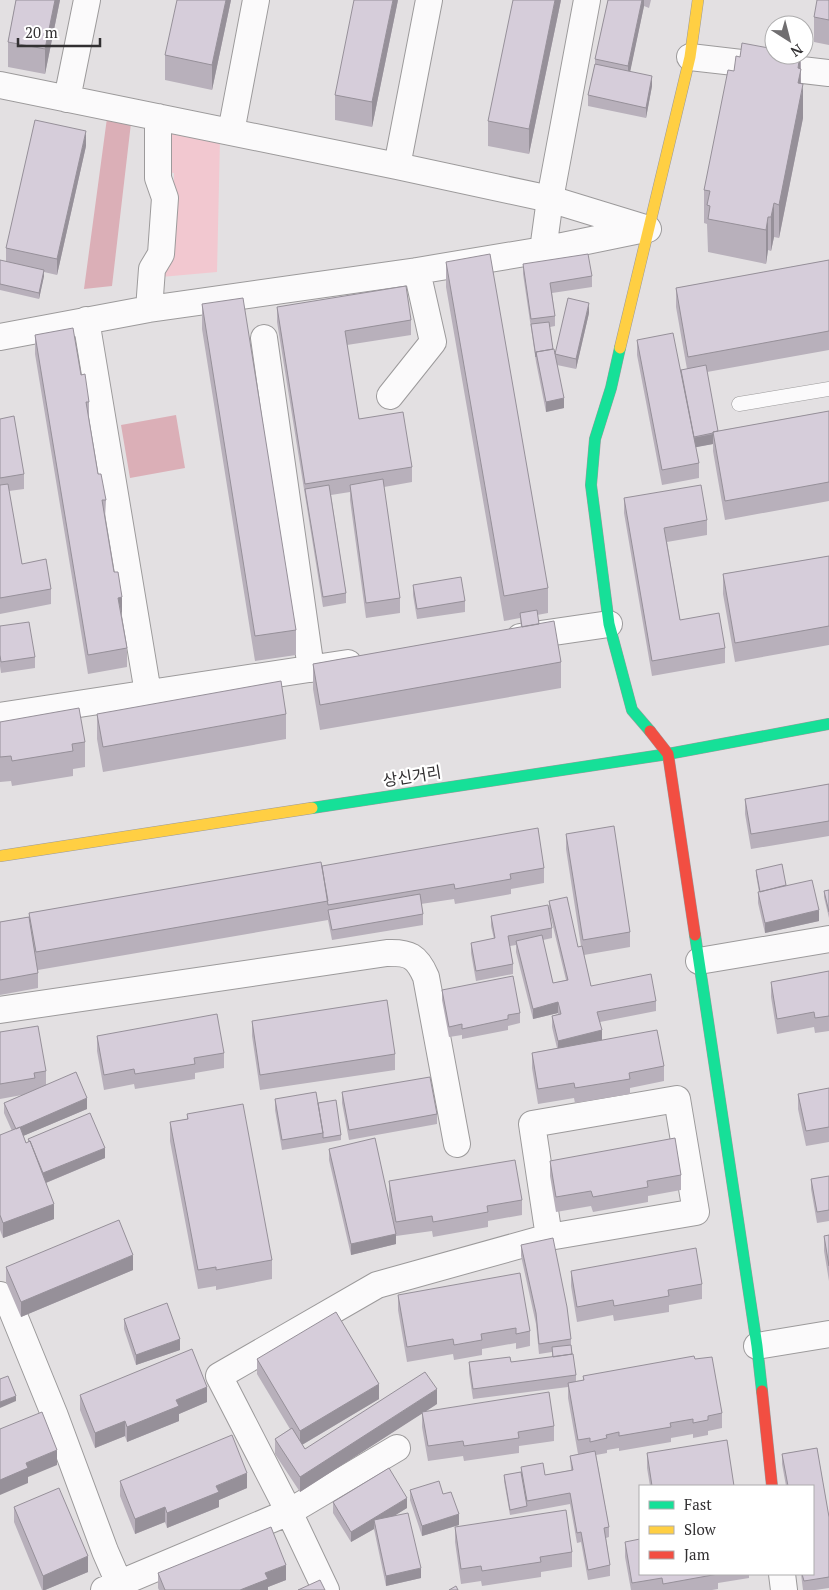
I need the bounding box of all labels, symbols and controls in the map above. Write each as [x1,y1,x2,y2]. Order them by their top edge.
scale bar [18,15,100,47]
north arrow [764,15,814,65]
text: 20 m [25,22,58,42]
text: N [787,40,807,62]
street label: 상신거리 [381,761,443,791]
legend [639,1485,814,1575]
text: Fast [684,1494,712,1514]
text: Slow [684,1519,717,1539]
text: Jam [684,1544,710,1564]

